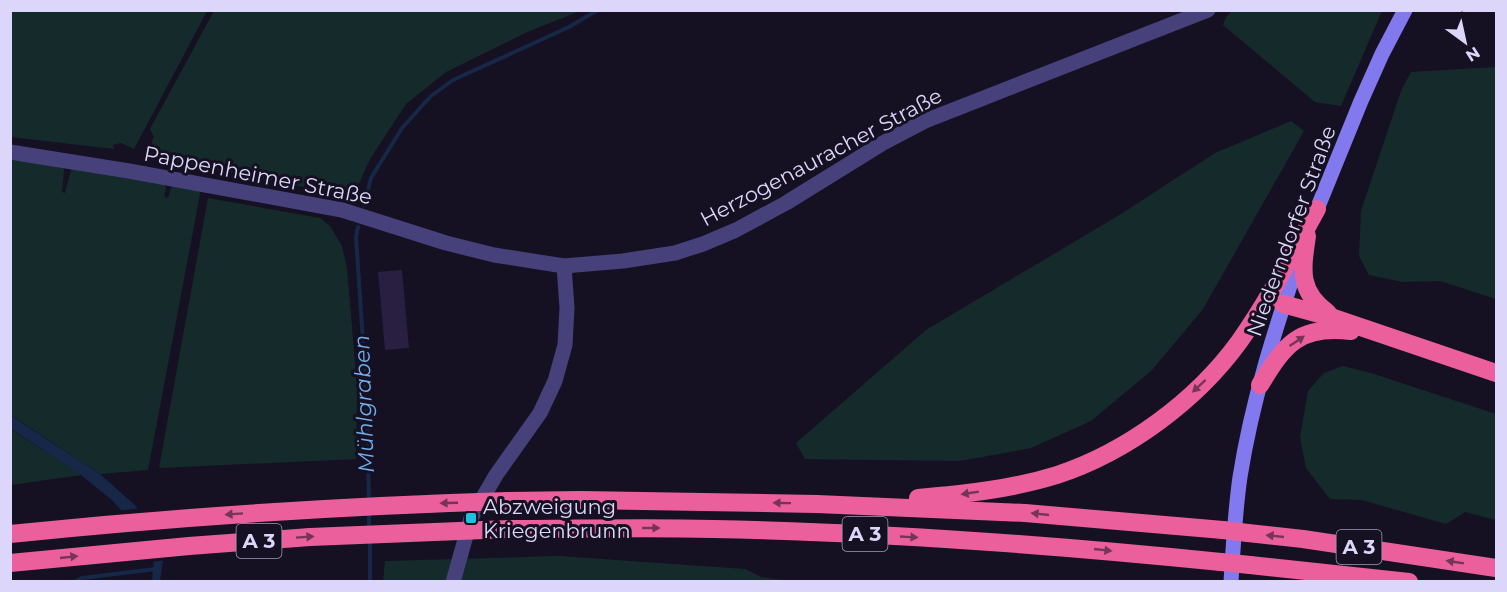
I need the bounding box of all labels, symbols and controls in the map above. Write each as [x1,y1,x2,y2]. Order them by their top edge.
north arrow [1435,12,1495,72]
text: N [1462,43,1483,66]
street label: Herzogenauracher Straße [696,83,946,231]
street label: Niederndorfer Straße [1241,122,1341,340]
street label: Pappenheimer Straße [142,141,374,209]
water label: Mühlgraben [348,334,380,474]
one-way arrow [1289,336,1305,347]
one-way arrow [1192,379,1207,392]
one-way arrow [960,489,979,498]
place label: Abzweigung Kriegenbrunn [483,494,631,543]
one-way arrow [772,498,791,508]
one-way arrow [440,499,459,508]
one-way arrow [224,509,243,519]
one-way arrow [1030,509,1049,519]
marker: Abzweigung Kriegenbrunn [464,511,478,525]
road number: A 3 [842,517,888,551]
one-way arrow [642,523,661,533]
road number: A 3 [236,524,282,558]
road number: A 3 [1336,530,1382,564]
one-way arrow [1266,531,1285,541]
one-way arrow [899,532,918,541]
one-way arrow [295,533,314,542]
one-way arrow [1094,545,1113,555]
one-way arrow [59,552,78,562]
one-way arrow [1446,557,1465,566]

